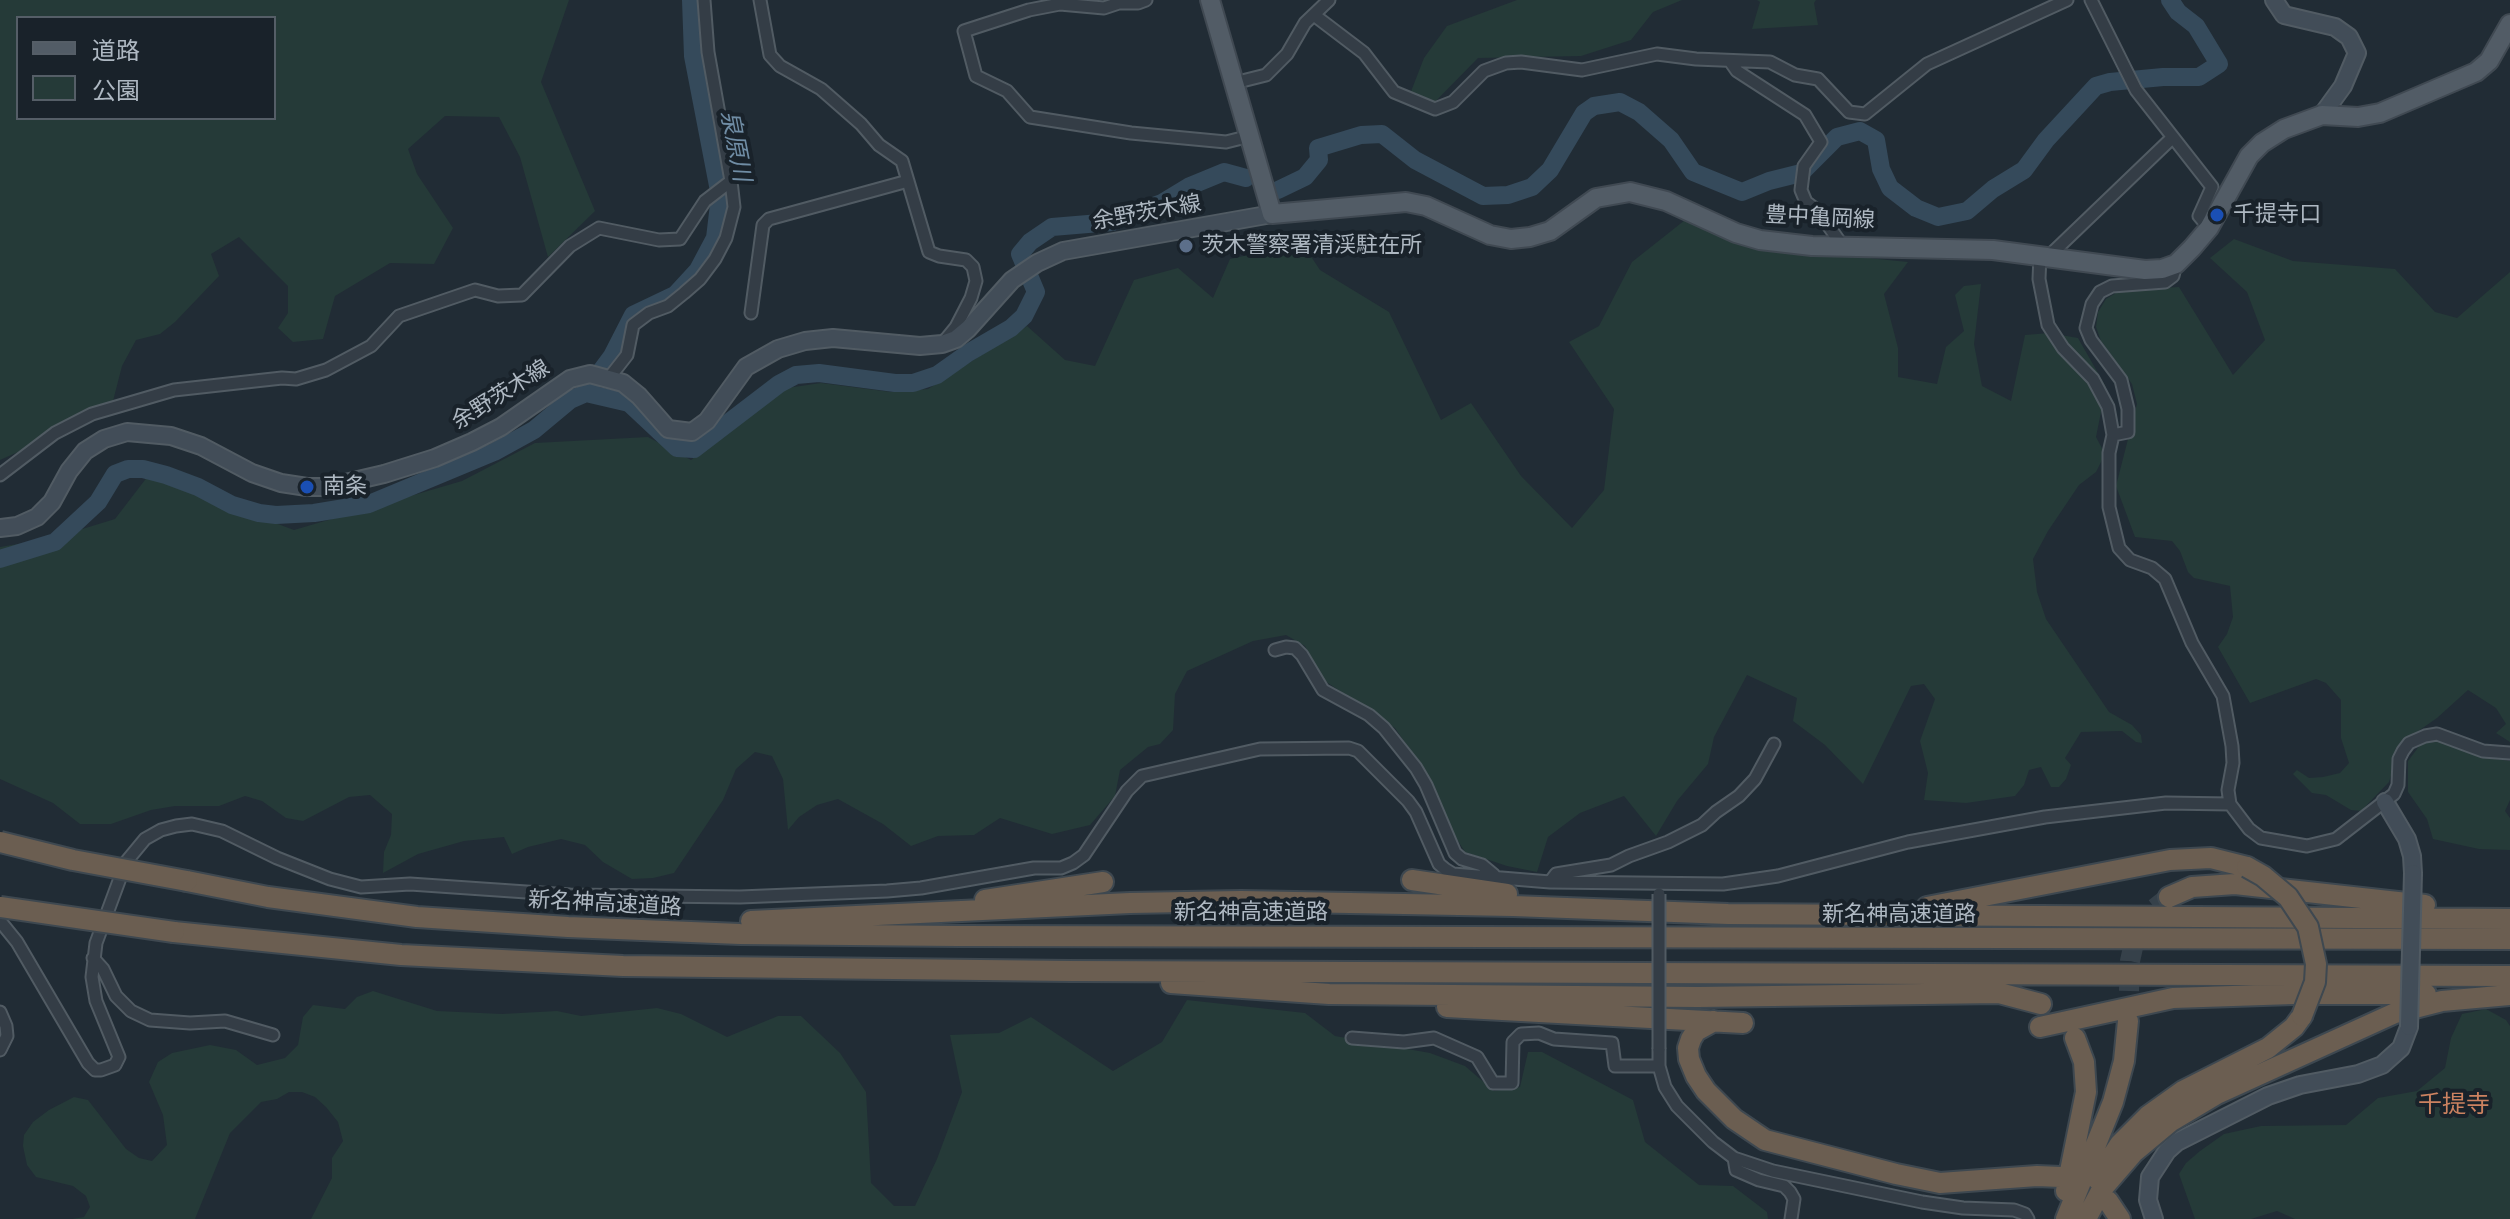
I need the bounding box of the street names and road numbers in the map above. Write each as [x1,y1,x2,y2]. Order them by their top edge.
street label: 余野茨木線 [1091,190,1203,236]
street label: 豊中亀岡線 [1764,202,1876,234]
street label: 余野茨木線 [447,355,555,435]
street label: 新名神高速道路 [527,887,683,921]
street label: 新名神高速道路 [1174,900,1328,926]
street label: 新名神高速道路 [1822,902,1976,928]

